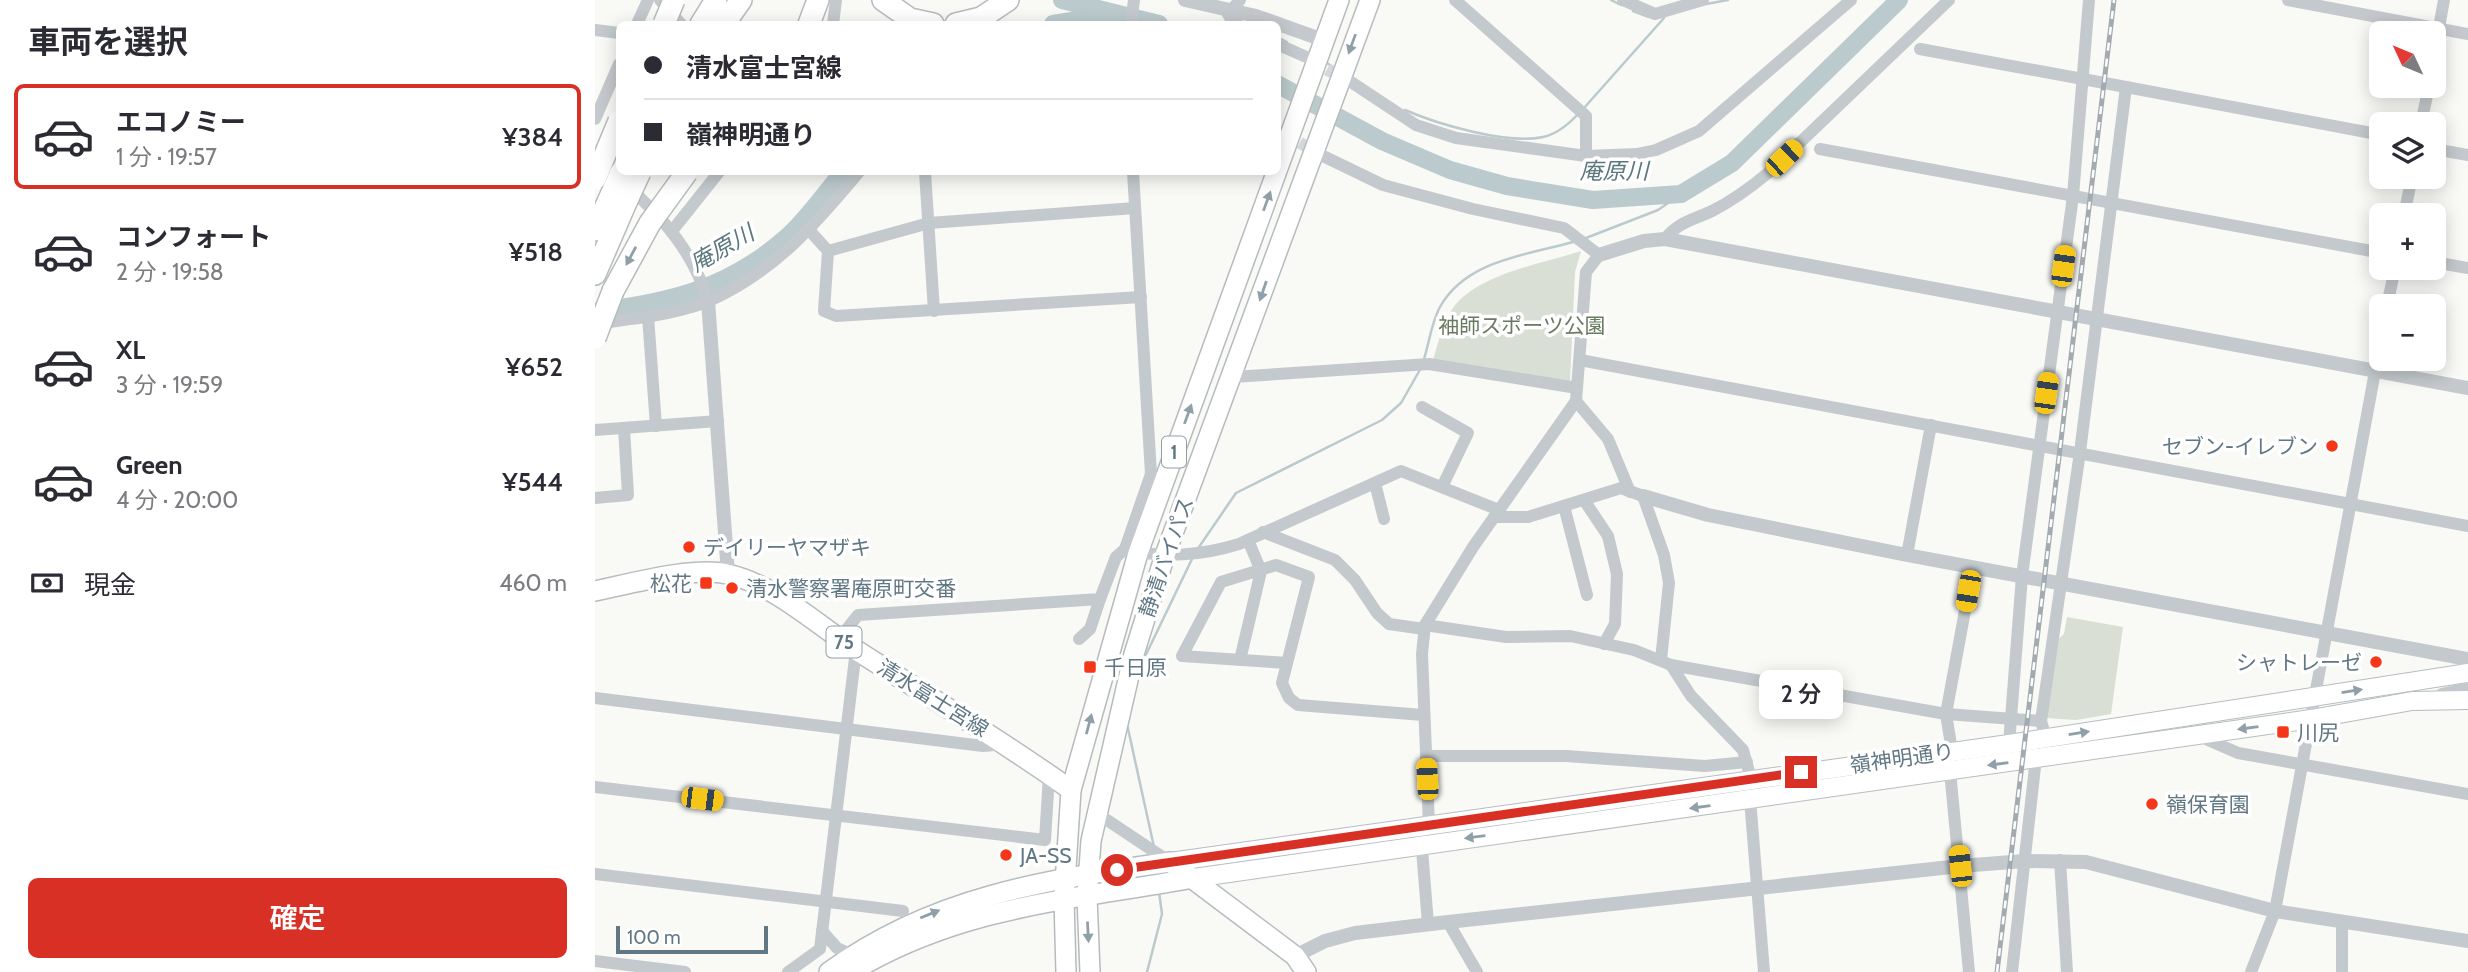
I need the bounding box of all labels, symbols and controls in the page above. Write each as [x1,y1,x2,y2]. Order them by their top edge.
north arrow [2369,21,2447,98]
map controls [2369,21,2446,371]
text: 車両を選択 [28,22,188,61]
one-way arrow [1346,33,1357,54]
text: 清水富士宮線 [686,52,842,84]
icon: car [32,105,95,168]
text: エコノミー [116,106,246,138]
button: layers [2369,112,2446,189]
text: 嶺神明通り [686,119,816,151]
text: ¥384 [502,121,563,153]
car [1762,136,1807,180]
text: 1 分 · 19:57 [116,143,217,171]
water label: 庵原川 [1580,157,1652,185]
one-way arrow [1262,190,1273,211]
button: + [2369,203,2446,280]
water label: 庵原川 [685,217,761,277]
icon: car [32,220,95,283]
text: コンフォート [116,221,271,253]
text: ¥518 [509,236,563,268]
car [2050,244,2077,288]
one-way arrow [625,246,636,266]
text: 2 分 · 19:58 [116,258,224,286]
one-way arrow [1257,280,1268,301]
button: − [2369,294,2446,371]
park label: 袖師スポーツ公園 [1438,313,1606,338]
text: XL [116,334,145,366]
icon: car [32,335,95,398]
text: ¥652 [505,351,563,383]
text: 3 分 · 19:59 [116,371,223,399]
car [2033,371,2060,415]
one-way arrow [1183,404,1194,425]
place label: セブン-イレブン [2162,434,2318,459]
road number: 1 [1162,436,1186,467]
marker: セブン-イレブン [2324,438,2340,454]
text: Green [116,449,183,481]
icon: car [32,450,95,513]
text: ¥544 [502,466,563,498]
text: 4 分 · 20:00 [116,486,238,514]
street label: 静清バイパス [1134,494,1198,620]
place label: デイリーヤマザキ [703,535,871,560]
marker: デイリーヤマザキ [681,539,697,555]
icon: cash [28,564,66,602]
car [1955,568,1982,614]
text: 現金 [84,569,136,601]
text: 460 m [499,569,567,597]
place label: 松花 [650,571,692,596]
marker: 松花 [698,575,714,591]
place label: 清水警察署庵原町交番 [746,576,956,601]
marker: 清水警察署庵原町交番 [724,580,740,596]
road number: 75 [827,626,861,657]
place label: シャトレーゼ [2236,650,2362,675]
street label: 清水富士宮線 [873,654,993,742]
marker: シャトレーゼ [2368,654,2384,670]
place label: 千日原 [1104,655,1167,680]
marker: 千日原 [1082,659,1098,675]
callout: 2 分 [1759,670,1843,720]
text: 2 分 [1781,680,1821,708]
one-way arrow [2341,686,2363,697]
one-way arrow [1084,713,1095,735]
place label: 川尻 [2297,720,2339,745]
one-way arrow [2237,723,2259,734]
marker: 川尻 [2275,724,2291,740]
one-way arrow [2068,727,2090,738]
street label: 嶺神明通り [1848,738,1956,778]
route end [1785,756,1817,788]
car [1416,757,1439,801]
one-way arrow [1987,759,2009,770]
car [680,786,725,812]
place label: 嶺保育園 [2166,792,2250,817]
marker: 嶺保育園 [2144,796,2160,812]
one-way arrow [1689,802,1711,813]
one-way arrow [1464,831,1486,842]
place label: JA-SS [1019,843,1071,868]
car [1948,844,1973,888]
marker: JA-SS [998,847,1014,863]
route start [1101,854,1133,886]
button: 確定 [28,878,567,958]
one-way arrow [920,908,941,919]
one-way arrow [1083,921,1094,943]
scale bar [616,923,768,955]
text: 100 m [627,926,681,949]

